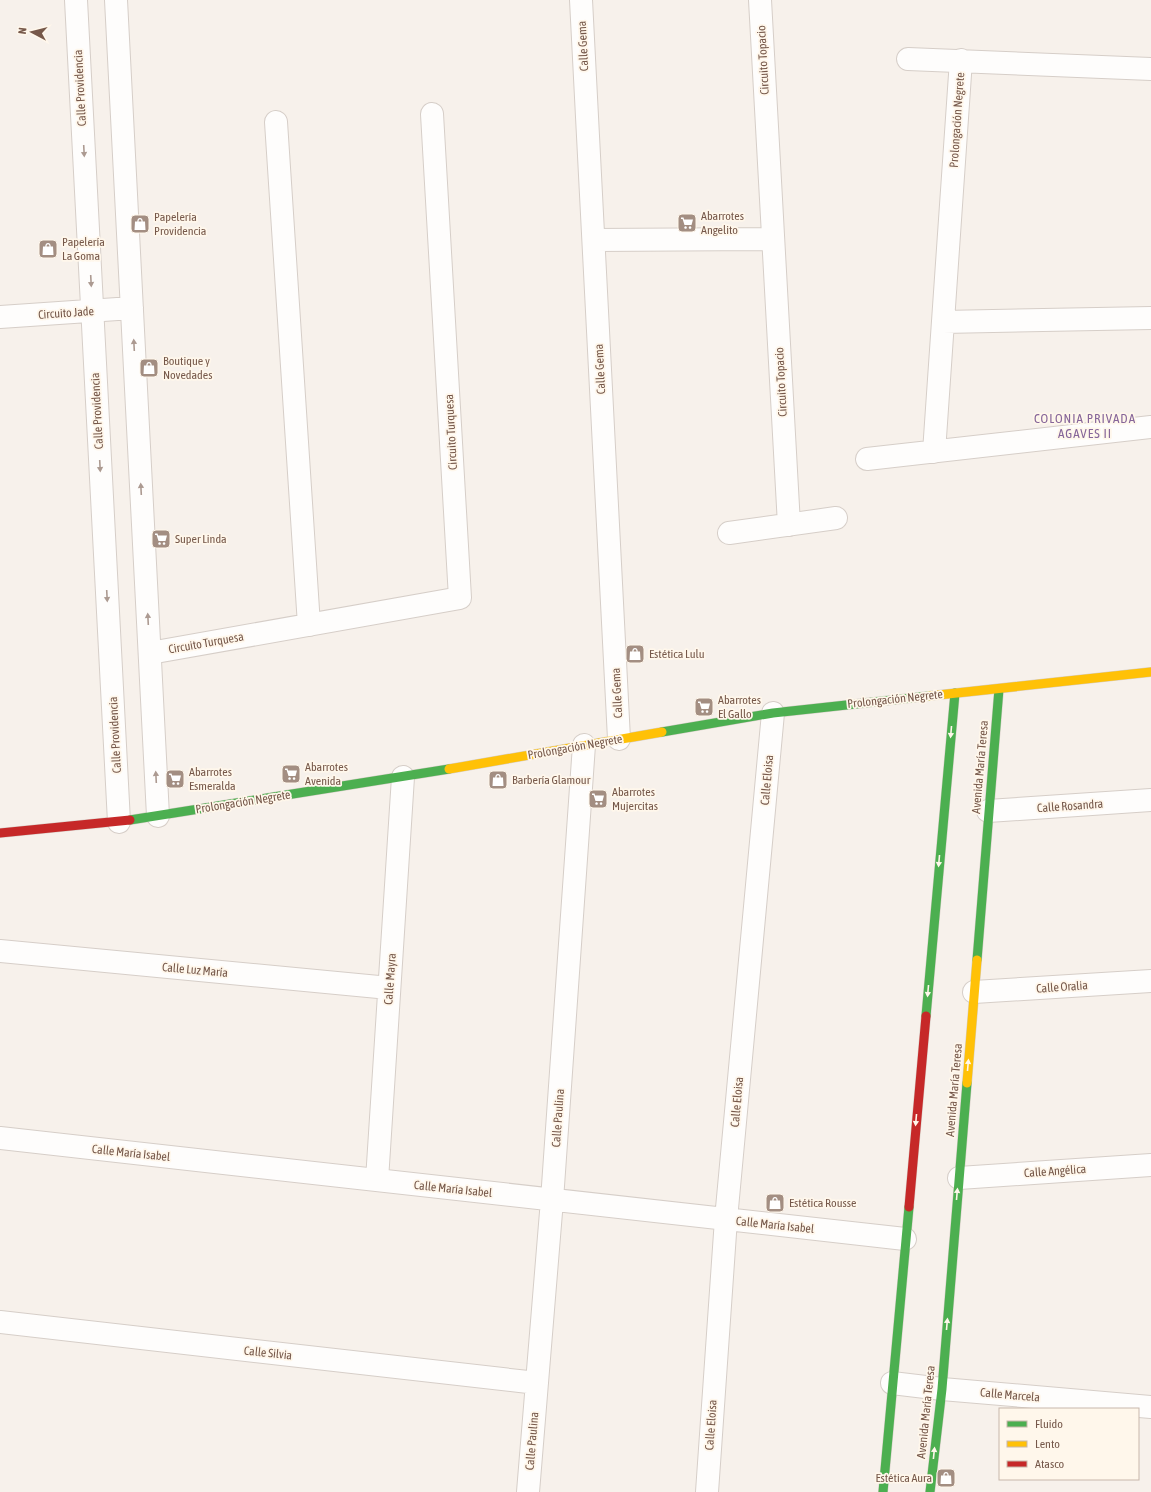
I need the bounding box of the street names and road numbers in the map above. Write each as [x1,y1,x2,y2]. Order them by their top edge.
street label: Calle Gema [575,20,591,72]
street label: Circuito Topacio [754,25,772,95]
street label: Calle Providencia [71,49,89,127]
street label: Prolongación Negrete [947,72,967,168]
street label: Circuito Jade [38,304,94,322]
street label: Calle Gema [592,343,608,395]
street label: Circuito Topacio [772,347,790,417]
street label: Calle Providencia [88,372,106,450]
street label: Circuito Turquesa [442,394,460,470]
street label: Circuito Turquesa [167,630,245,656]
street label: Calle Gema [609,667,625,719]
street label: Prolongación Negrete [847,687,943,711]
street label: Calle Providencia [106,696,124,774]
street label: Avenida María Teresa [969,720,991,814]
street label: Prolongación Negrete [527,732,623,762]
street label: Calle Eloisa [758,754,776,806]
street label: Prolongación Negrete [195,788,291,816]
street label: Calle Rosandra [1037,797,1103,815]
street label: Calle Mayra [381,953,399,1005]
street label: Calle Luz María [161,960,229,980]
street label: Calle Oralia [1036,978,1088,996]
street label: Avenida María Teresa [943,1043,965,1137]
street label: Calle Eloisa [728,1076,746,1128]
street label: Calle Paulina [549,1088,567,1148]
street label: Calle María Isabel [91,1142,172,1164]
street label: Calle Angélica [1023,1162,1087,1180]
street label: Calle María Isabel [413,1178,494,1200]
street label: Calle María Isabel [735,1214,816,1236]
street label: Calle Silvia [243,1344,293,1362]
street label: Avenida María Teresa [914,1365,938,1459]
street label: Calle Marcela [979,1385,1041,1405]
street label: Calle Eloisa [702,1399,720,1451]
street label: Calle Paulina [522,1411,542,1471]

